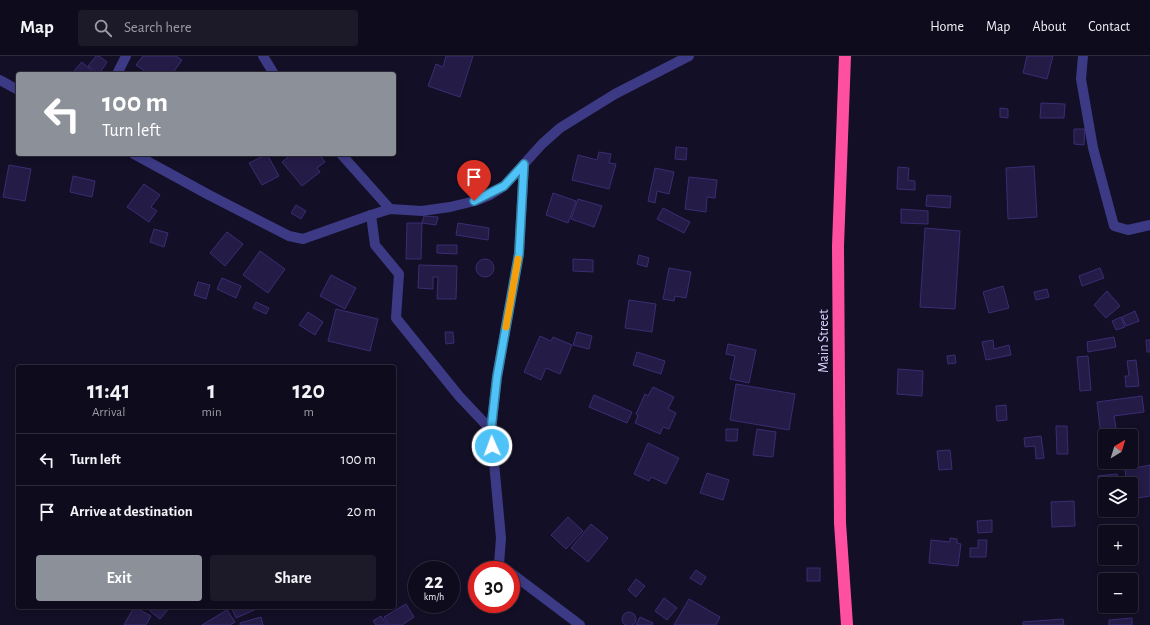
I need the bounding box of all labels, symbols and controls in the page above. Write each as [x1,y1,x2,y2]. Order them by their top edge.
search box [78,10,358,46]
icon: search [92,17,114,39]
text: Map [20,18,54,37]
text: Search here [124,20,192,35]
text: Home [930,20,964,34]
text: Map [986,20,1010,34]
text: About [1032,20,1066,34]
text: Contact [1088,20,1130,34]
icon: left [36,88,88,140]
text: 100 m [102,89,168,117]
text: Turn left [102,122,161,140]
pin [457,160,491,201]
icon: arrive [463,166,485,188]
street label: Main Street [817,309,831,373]
text: 11:41 [87,379,130,403]
text: 1 [207,379,216,403]
text: 120 [293,379,325,403]
text: Arrival [92,406,125,419]
text: min [201,406,222,419]
text: m [304,406,314,419]
position arrow [471,425,513,467]
north arrow [1098,429,1138,469]
map controls [1098,429,1138,613]
icon: left [36,449,58,471]
text: Turn left [70,452,121,467]
text: 100 m [341,452,376,467]
button: layers [1098,477,1138,517]
icon: arrive [36,501,58,523]
text: Arrive at destination [70,504,193,519]
text: 20 m [347,504,376,519]
button: + [1098,525,1138,565]
button: Exit [36,555,202,601]
button: Share [210,555,376,601]
speed limit sign: 30 [468,561,520,613]
text: 22 [425,572,443,592]
button: − [1098,573,1138,613]
text: km/h [424,592,444,602]

